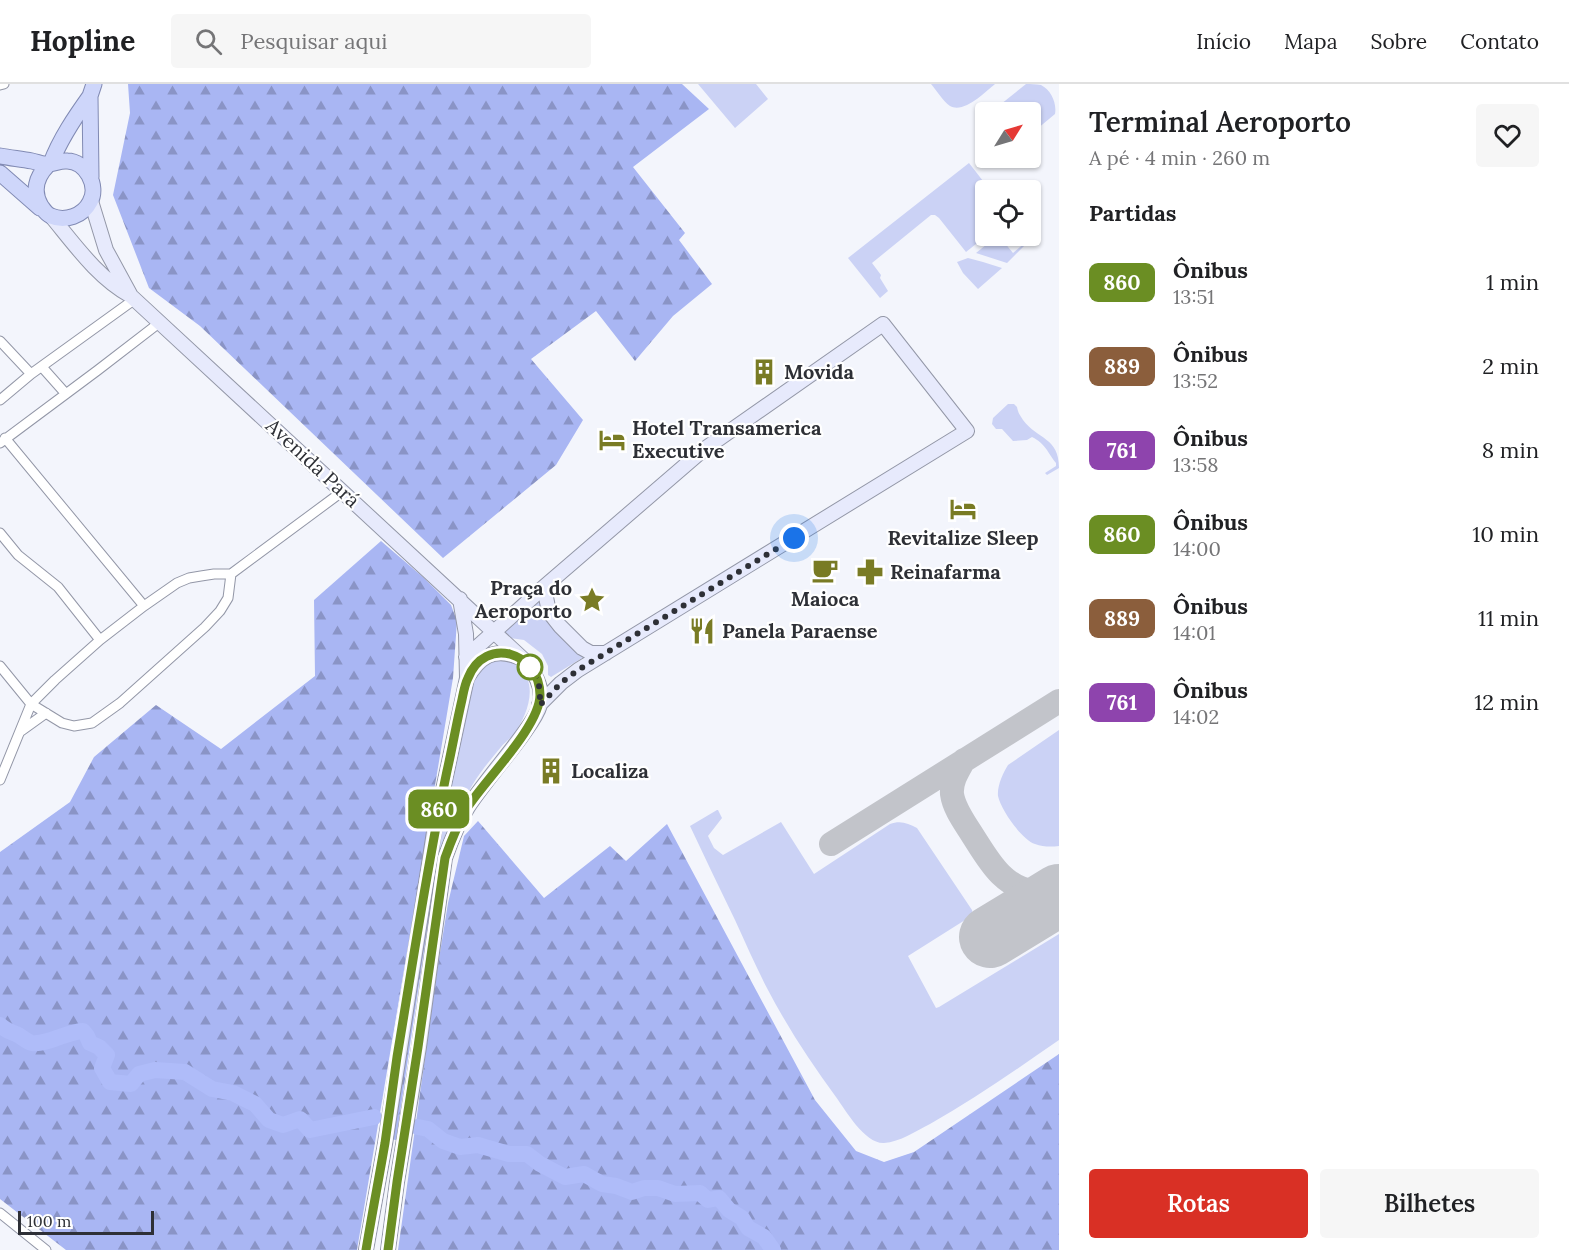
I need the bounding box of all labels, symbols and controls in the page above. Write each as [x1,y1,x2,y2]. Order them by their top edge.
search box [171,14,591,68]
text: Hopline [30,23,135,59]
icon: search [192,25,225,58]
text: Pesquisar aqui [240,27,388,55]
text: Início [1196,28,1251,55]
text: Mapa [1284,28,1338,55]
text: Sobre [1371,28,1427,55]
text: Contato [1460,28,1539,55]
north arrow [975,102,1041,168]
map controls [975,102,1041,246]
text: Terminal Aeroporto [1089,104,1351,140]
button: heart [1476,104,1539,167]
text: A pé · 4 min · 260 m [1089,145,1270,170]
button: locate [975,180,1041,246]
text: Partidas [1089,199,1177,227]
text: Ônibus [1173,256,1248,284]
text: 1 min [1486,268,1539,296]
text: 860 [1103,269,1141,296]
text: 13:51 [1173,284,1215,309]
text: Ônibus [1173,340,1248,368]
text: 2 min [1482,352,1539,380]
text: 889 [1104,353,1140,380]
building icon: Movida [749,357,779,387]
place label: Movida [784,359,854,384]
text: 13:52 [1173,368,1218,393]
street label: Avenida Pará [260,412,366,512]
place label: Hotel Transamerica Executive [632,415,822,463]
text: Ônibus [1173,424,1248,452]
hotel icon: Hotel Transamerica Executive [597,425,627,455]
text: 8 min [1482,436,1539,464]
text: 761 [1107,437,1137,464]
text: 13:58 [1173,452,1219,477]
hotel icon: Revitalize Sleep [948,494,978,524]
text: Ônibus [1173,508,1248,536]
text: 10 min [1472,520,1539,548]
text: 860 [1103,521,1141,548]
your location [779,523,809,553]
place label: Revitalize Sleep [888,525,1038,550]
text: 14:00 [1173,536,1221,561]
cafe icon: Maioca [810,555,840,585]
pharmacy icon: Reinafarma [855,557,885,587]
place label: Reinafarma [890,559,1001,584]
place label: Praça do Aeroporto [475,575,572,623]
place icon: Praça do Aeroporto [577,585,607,615]
place label: Maioca [791,586,860,611]
text: Ônibus [1173,592,1248,620]
text: 11 min [1478,604,1539,632]
text: 889 [1104,605,1140,632]
restaurant icon: Panela Paraense [687,616,717,646]
place label: Panela Paraense [722,618,878,643]
text: 14:01 [1173,620,1216,645]
unlabelled marker [517,654,543,680]
text: Ônibus [1173,676,1248,704]
text: 12 min [1474,688,1539,716]
text: 761 [1107,689,1137,716]
text: 14:02 [1173,704,1219,729]
building icon: Localiza [536,756,566,786]
place label: Localiza [571,758,649,783]
line badge: 860 [404,790,474,828]
text: 860 [420,796,458,823]
button: Rotas [1089,1169,1308,1238]
button: Bilhetes [1320,1169,1539,1238]
scale bar [18,1208,154,1236]
text: 100 m [27,1211,71,1231]

